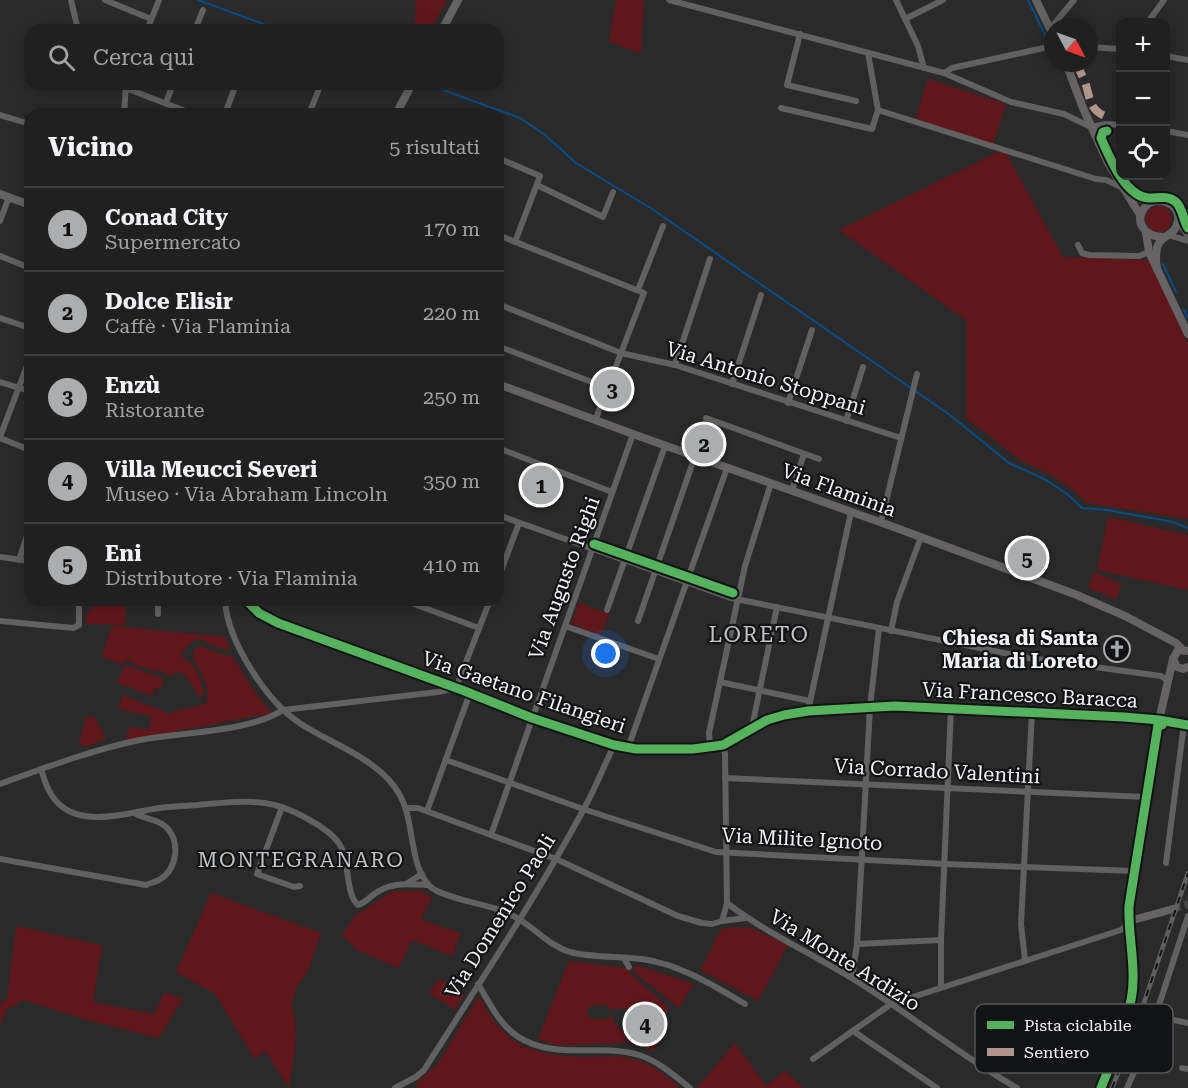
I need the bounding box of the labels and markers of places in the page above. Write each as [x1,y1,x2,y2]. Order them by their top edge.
pin: 3 [592,366,632,412]
pin: 2 [684,422,724,466]
pin: 1 [522,462,560,508]
pin: 5 [1008,536,1046,580]
place label: Chiesa di Santa Maria di Loreto [942,626,1098,673]
church icon: Chiesa di Santa Maria di Loreto [1102,634,1132,664]
pin: 4 [626,1002,664,1046]

